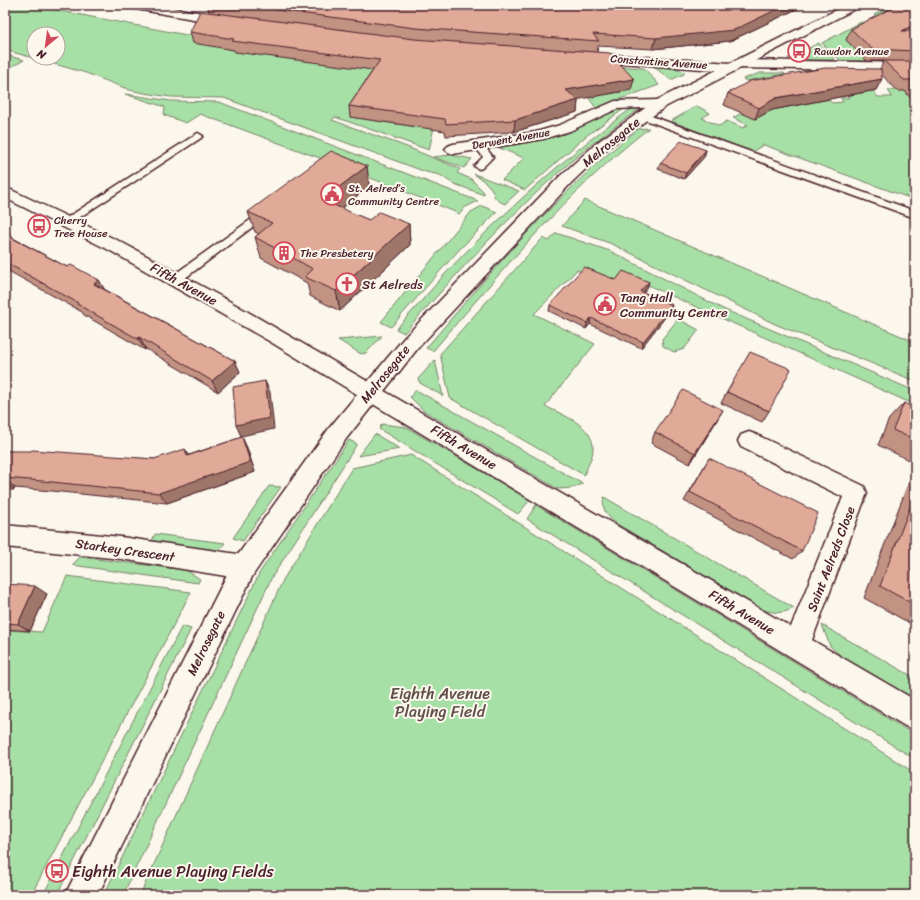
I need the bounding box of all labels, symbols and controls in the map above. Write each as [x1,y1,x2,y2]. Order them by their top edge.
north arrow [26,26,66,66]
bus stop icon: Rawdon Avenue [786,38,812,64]
place label: Rawdon Avenue [814,42,889,61]
text: N [33,44,50,65]
street label: Constantine Avenue [610,49,708,75]
street label: Melrosegate [577,111,646,173]
street label: Derwent Avenue [471,123,552,155]
place label: St. Aelred’s Community Centre [348,179,439,211]
public building icon: St. Aelred’s Community Centre [319,181,345,207]
place label: Cherry Tree House [54,211,108,243]
bus stop icon: Cherry Tree House [26,213,52,239]
building icon: The Presbetery [271,240,297,266]
place label: The Presbetery [300,244,374,263]
street label: Fifth Avenue [146,256,222,312]
church icon: St Aelreds [334,271,360,297]
place label: St Aelreds [362,273,423,296]
place label: Tang Hall Community Centre [620,286,728,324]
public building icon: Tang Hall Community Centre [592,291,618,317]
street label: Melrosegate [354,339,416,408]
street label: Fifth Avenue [426,418,502,476]
street label: Saint Aelreds Close [800,503,862,615]
street label: Starkey Crescent [74,532,177,568]
street label: Fifth Avenue [704,583,780,641]
street label: Melrosegate [180,606,232,679]
park label: Eighth Avenue Playing Field [390,679,490,726]
place label: Eighth Avenue Playing Fields [72,857,274,886]
bus stop icon: Eighth Avenue Playing Fields [44,858,70,884]

